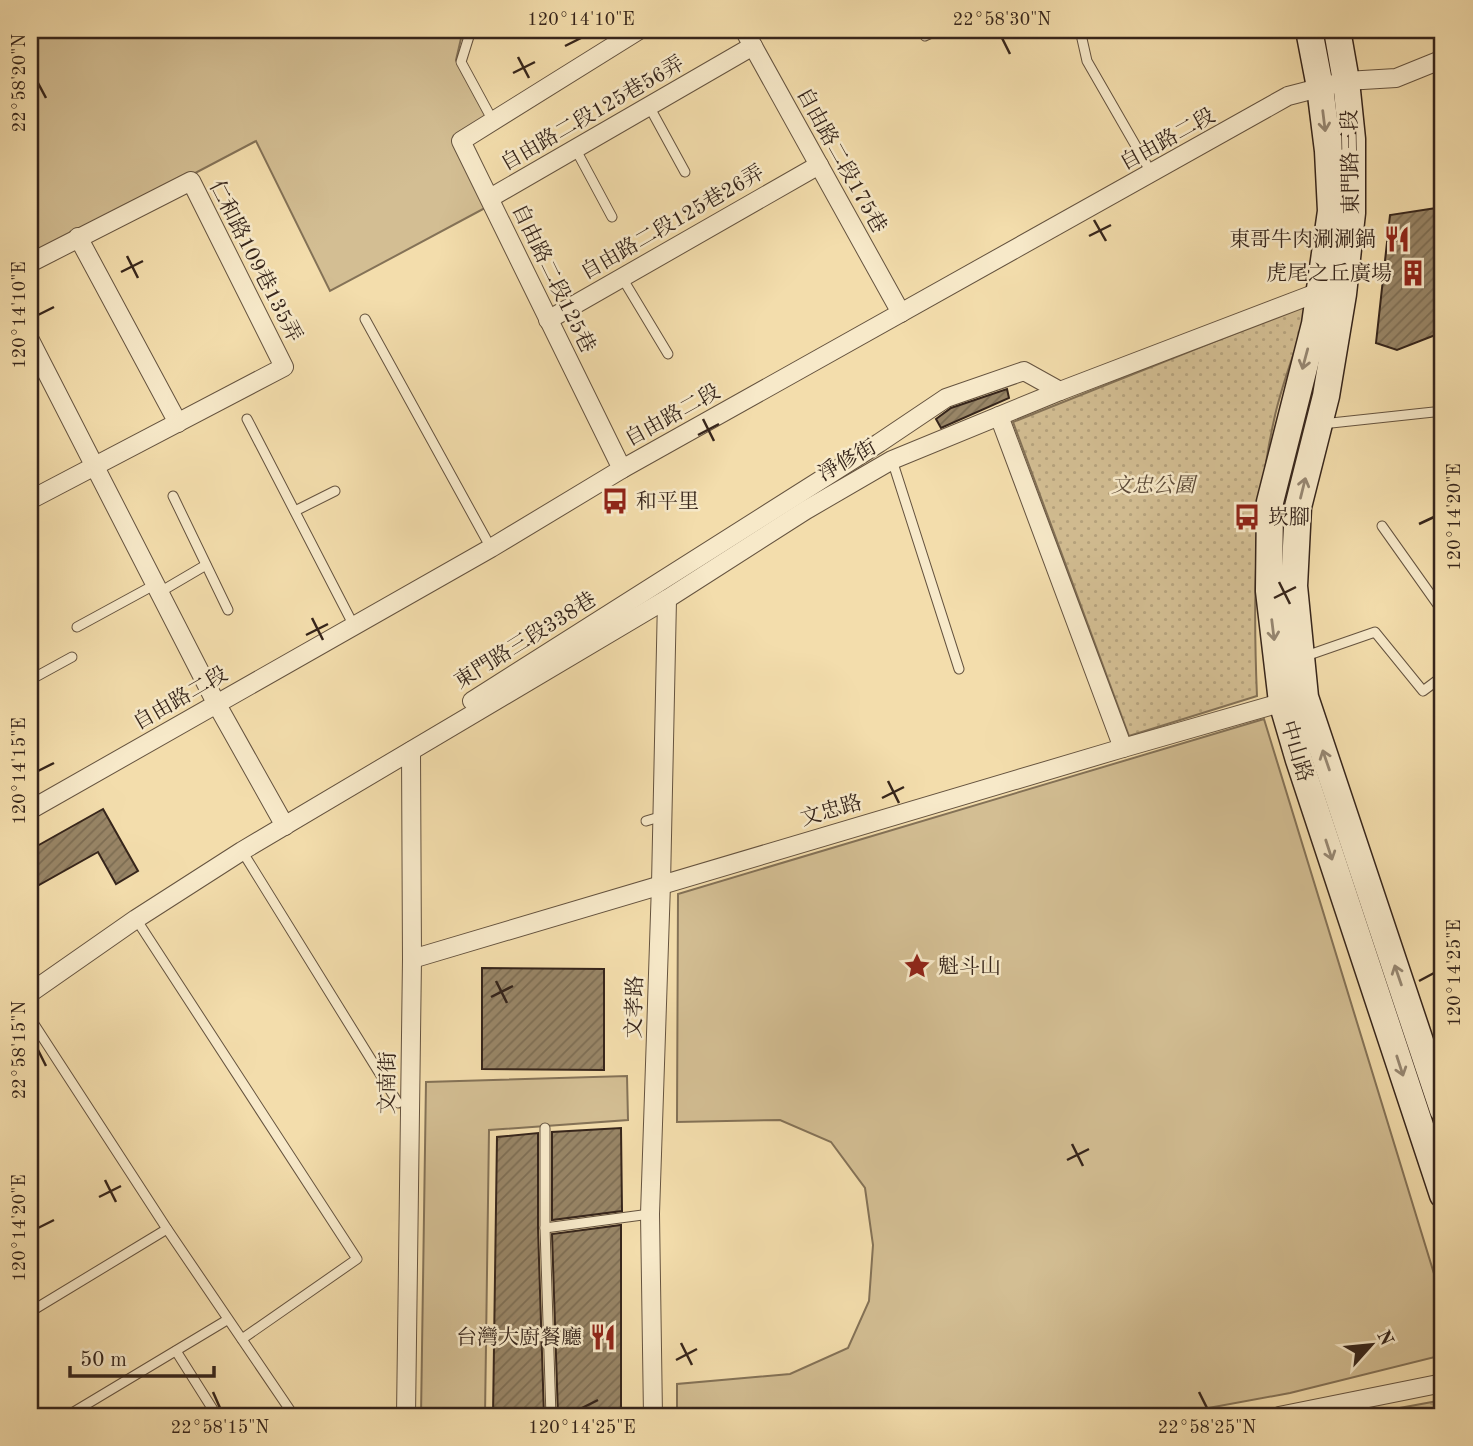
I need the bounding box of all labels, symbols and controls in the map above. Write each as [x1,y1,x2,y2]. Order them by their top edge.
text: 120°14'10"E [527,11,635,29]
text: 22°58'30"N [953,11,1051,29]
text: 22°58'20"N [11,34,29,132]
street label: 自由路二段125巷56弄 [496,51,688,175]
street label: 自由路二段175巷 [792,84,891,237]
street label: 自由路二段 [1116,104,1219,175]
one-way arrow [1317,109,1330,132]
street label: 東門路三段 [1338,109,1363,215]
street label: 自由路二段125巷26弄 [576,160,768,284]
street label: 仁和路109巷135弄 [205,177,306,346]
street label: 自由路二段125巷 [508,200,600,356]
restaurant icon: 東哥牛肉涮涮鍋 [1382,224,1412,254]
place label: 東哥牛肉涮涮鍋 [1229,228,1376,251]
building icon: 虎尾之丘廣場 [1398,258,1428,288]
text: 120°14'10"E [11,261,29,369]
place label: 虎尾之丘廣場 [1266,262,1392,285]
one-way arrow [1298,347,1311,369]
street label: 自由路二段 [621,380,724,451]
street label: 淨修街 [814,435,880,486]
text: 120°14'20"E [1446,463,1464,571]
park label: 文忠公園 [1111,474,1198,497]
one-way arrow [1297,477,1310,500]
bus stop icon: 和平里 [600,486,630,516]
place label: 和平里 [636,490,699,513]
bus stop icon: 崁腳 [1232,502,1262,532]
place label: 崁腳 [1268,506,1310,529]
street label: 東門路三段338巷 [450,588,600,693]
one-way arrow [1267,619,1280,641]
street label: 自由路二段 [129,662,231,735]
text: 120°14'15"E [11,717,29,825]
street label: 中山路 [1276,718,1317,785]
one-way arrow [1319,749,1331,771]
street label: 文忠路 [798,791,865,830]
one-way arrow [1323,839,1336,861]
text: 120°14'25"E [1446,919,1464,1027]
place icon: 魁斗山 [902,951,932,981]
place label: 魁斗山 [938,955,1001,978]
one-way arrow [1391,965,1403,987]
street label: 文孝路 [622,975,647,1039]
text: 22°58'15"N [11,1001,29,1099]
street label: 文南街 [375,1051,400,1115]
one-way arrow [1394,1055,1407,1077]
text: 120°14'20"E [11,1174,29,1282]
north arrow [1336,1310,1406,1380]
restaurant icon: 台灣大廚餐廳 [588,1322,618,1352]
place label: 台灣大廚餐廳 [456,1326,582,1349]
text: N [1372,1328,1396,1350]
scale bar [70,1334,214,1378]
text: 50 m [80,1350,127,1371]
text: 22°58'15"N [171,1419,269,1437]
text: 120°14'25"E [528,1419,636,1437]
text: 22°58'25"N [1158,1419,1256,1437]

